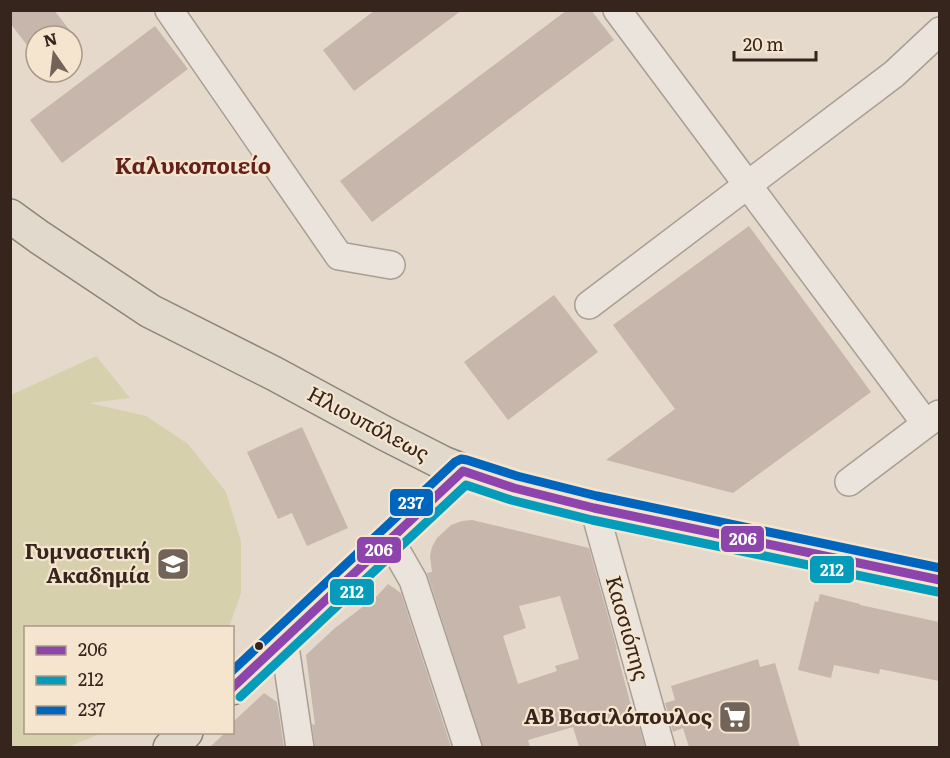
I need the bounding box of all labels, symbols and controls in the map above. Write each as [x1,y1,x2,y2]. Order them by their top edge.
north arrow [24,24,84,84]
scale bar [734,24,816,62]
text: N [41,25,60,52]
text: 20 m [743,30,784,57]
district label: Καλυκοποιείο [115,148,271,181]
street label: Ηλιουπόλεως [303,377,436,467]
line badge: 237 [389,488,434,517]
text: 237 [398,490,424,514]
line badge: 206 [720,525,765,553]
text: 206 [729,526,757,550]
place label: Γυμναστική Ακαδημία [24,534,150,589]
line badge: 206 [356,536,402,564]
text: 206 [365,537,393,561]
school or university icon: Γυμναστική Ακαδημία [155,546,191,582]
line badge: 212 [809,555,855,584]
text: 212 [820,557,844,581]
street label: Κασσιόπης [600,571,659,683]
line badge: 212 [329,578,375,606]
text: 212 [340,579,364,603]
legend [24,626,234,734]
text: 206 [78,635,108,662]
unlabelled marker [253,640,265,652]
text: 212 [78,665,104,692]
text: 237 [78,695,105,722]
place label: ΑΒ Βασιλόπουλος [524,699,712,730]
supermarket icon: ΑΒ Βασιλόπουλος [717,699,753,735]

